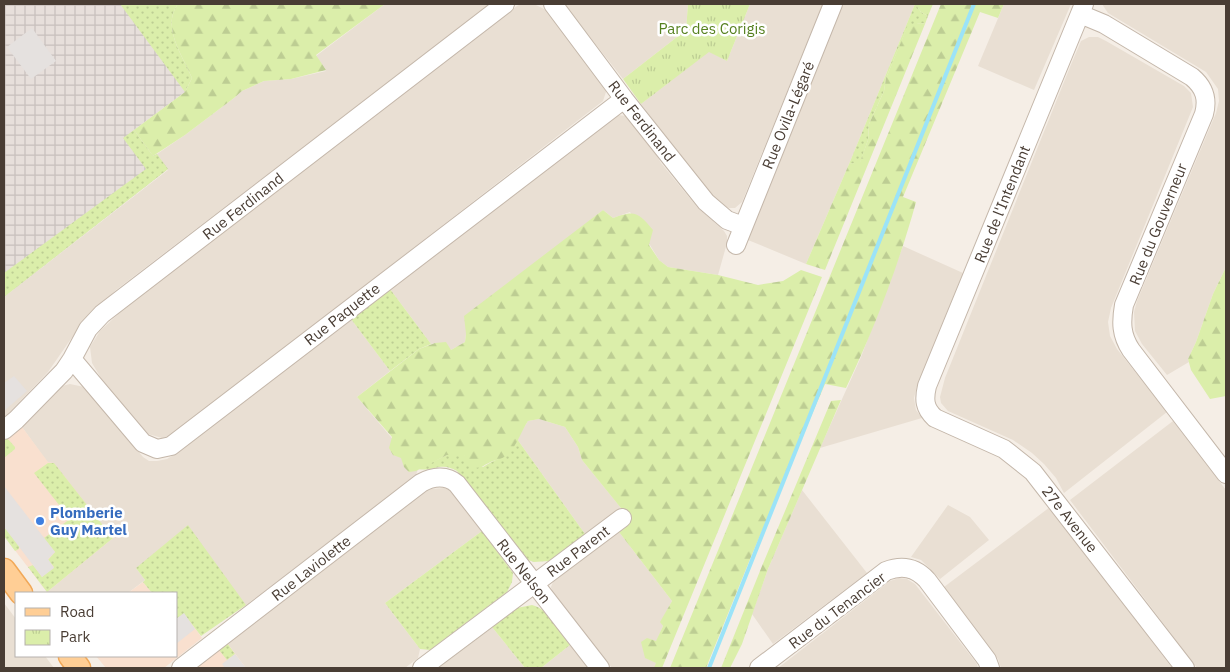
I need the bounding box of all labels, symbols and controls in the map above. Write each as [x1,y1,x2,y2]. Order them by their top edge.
park label: Parc des Corigis [658,19,766,38]
street label: Rue Ovila-Légaré [758,58,818,172]
street label: Rue Ferdinand [604,77,680,165]
street label: Rue de l'Intendant [970,142,1034,266]
street label: Rue du Gouverneur [1125,160,1191,288]
street label: Rue Ferdinand [199,168,287,244]
street label: Rue Paquette [300,279,384,349]
street label: 27e Avenue [1038,482,1102,556]
place label: Plomberie Guy Martel [50,503,127,539]
marker: Plomberie Guy Martel [34,515,46,527]
street label: Rue Parent [543,521,613,581]
street label: Rue Laviolette [267,531,355,605]
street label: Rue Nelson [493,535,555,607]
street label: Rue du Tenancier [785,567,890,653]
legend [15,592,178,657]
text: Road [60,602,95,621]
text: Park [60,627,90,646]

